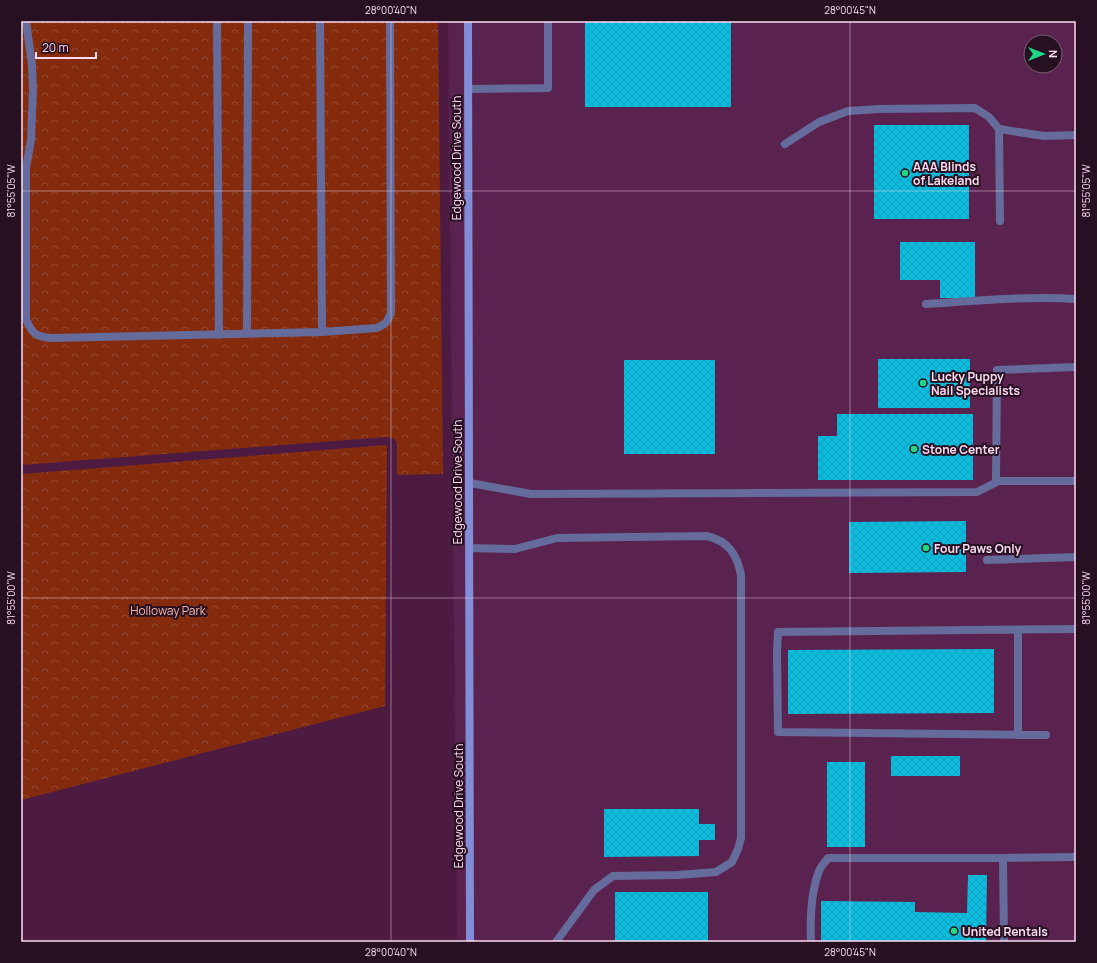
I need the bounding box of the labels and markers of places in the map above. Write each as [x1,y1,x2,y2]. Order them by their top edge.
place label: AAA Blinds of Lakeland [913,158,979,189]
marker: AAA Blinds of Lakeland [900,168,910,178]
place label: Lucky Puppy Nail Specialists [931,368,1021,399]
marker: Lucky Puppy Nail Specialists [918,378,928,388]
place label: Stone Center [922,441,1000,458]
marker: Stone Center [909,444,919,454]
place label: Four Paws Only [934,540,1022,557]
marker: Four Paws Only [921,543,931,553]
place label: United Rentals [962,923,1048,940]
marker: United Rentals [949,926,959,936]

